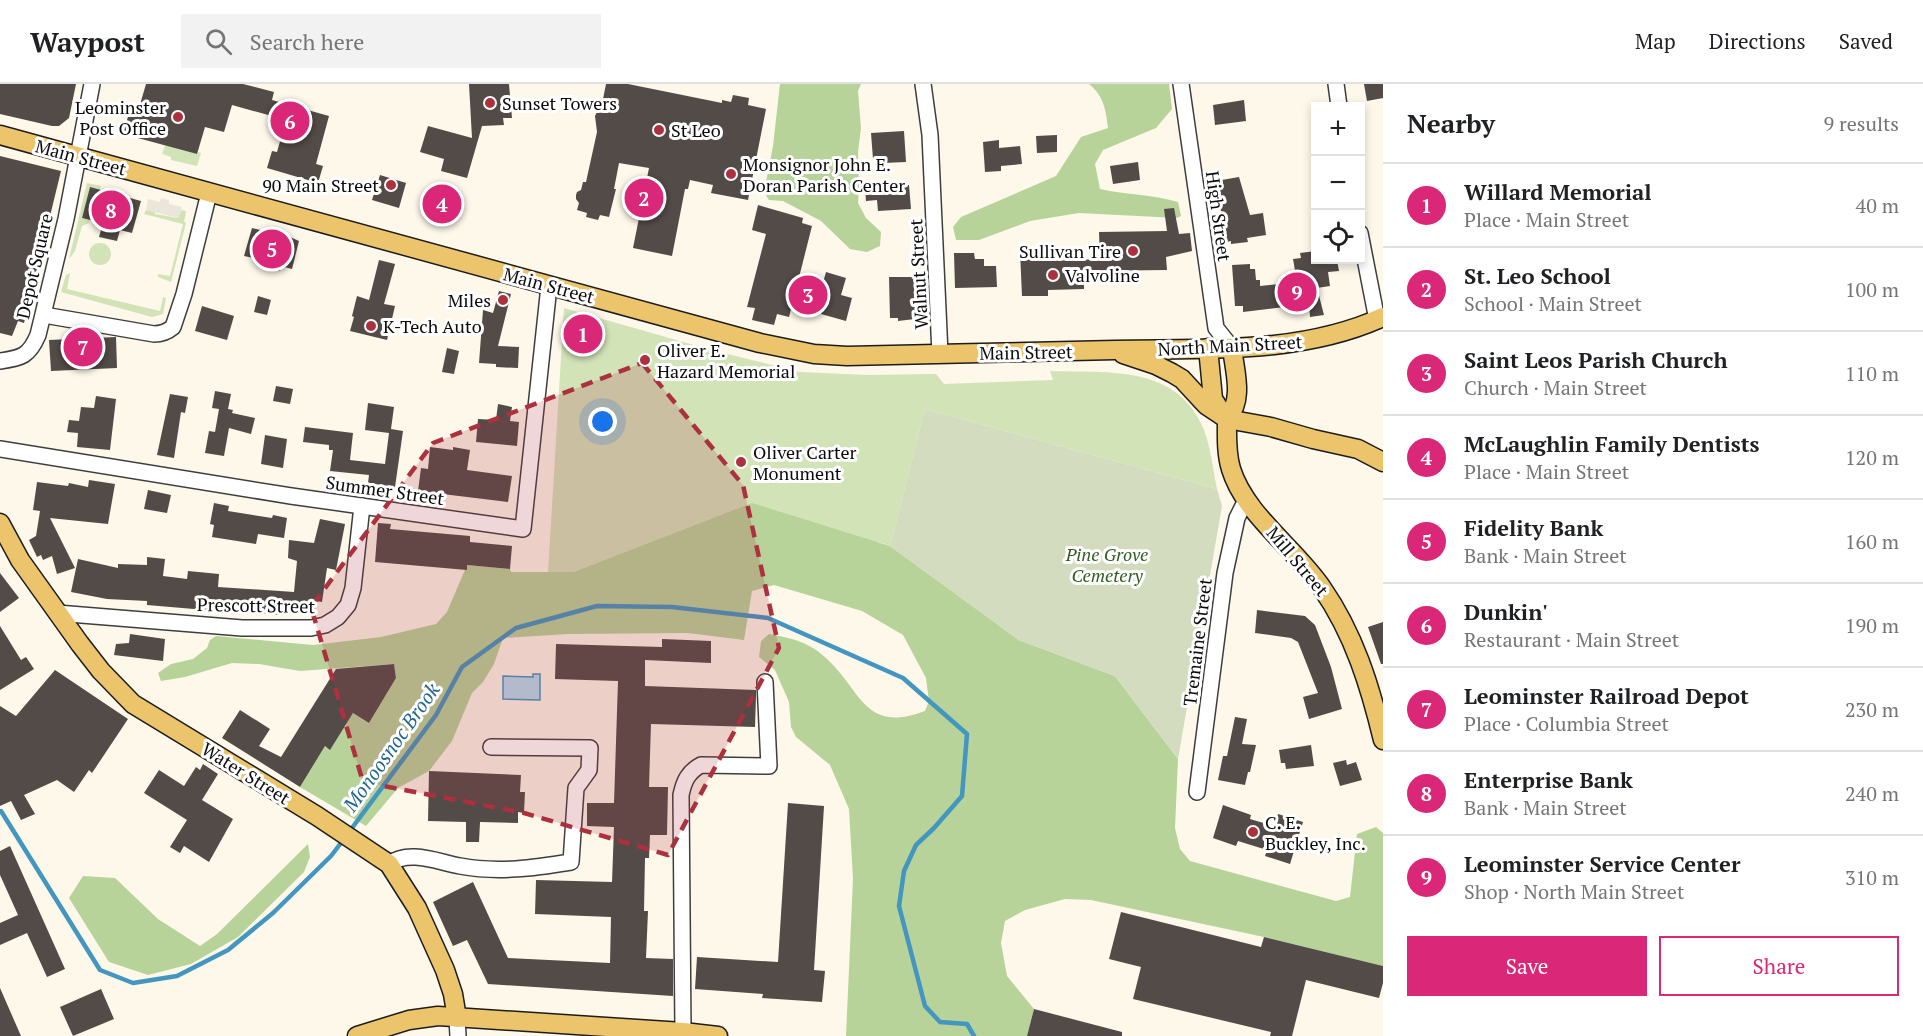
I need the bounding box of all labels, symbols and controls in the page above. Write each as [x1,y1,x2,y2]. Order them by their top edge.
search box [181,14,601,68]
text: Waypost [30,23,145,60]
icon: search [202,25,235,58]
text: Search here [250,27,364,56]
text: Map [1635,27,1676,55]
text: Directions [1709,27,1806,55]
text: Saved [1839,27,1893,55]
place label: Sunset Towers [502,91,617,115]
place label: Leominster Post Office [75,95,166,140]
marker: Sunset Towers [483,96,497,110]
pin: 6 [270,99,310,144]
map controls [1311,102,1365,264]
button: + [1311,102,1365,156]
text: Nearby [1407,106,1495,140]
marker: Leominster Post Office [171,110,185,124]
text: 9 results [1824,110,1899,137]
place label: St Leo [671,118,721,142]
marker: St Leo [652,123,666,137]
street label: Main Street [33,133,129,181]
place label: Monsignor John E. Doran Parish Center [743,152,905,197]
button: − [1311,156,1365,210]
marker: Monsignor John E. Doran Parish Center [724,167,738,181]
street label: High Street [1201,169,1237,263]
place label: 90 Main Street [262,173,379,197]
pin: 2 [624,176,664,220]
text: Willard Memorial [1464,177,1652,206]
marker: 90 Main Street [384,178,398,192]
pin: 4 [422,182,462,226]
pin: 8 [92,188,130,232]
text: 1 [1421,192,1432,219]
text: 40 m [1856,192,1899,219]
text: Place · Main Street [1464,206,1629,233]
button: locate [1311,210,1365,264]
street label: Depot Square [10,211,58,321]
street label: Walnut Street [903,218,933,330]
pin: 5 [252,226,292,272]
place label: Sullivan Tire [1019,239,1121,263]
marker: Sullivan Tire [1126,244,1140,258]
street label: Main Street [501,261,597,309]
text: St. Leo School [1464,261,1611,290]
place label: Valvoline [1065,263,1140,287]
marker: Valvoline [1046,268,1060,282]
pin: 9 [1278,270,1316,314]
pin: 3 [788,272,828,318]
text: 2 [1421,276,1432,303]
text: 100 m [1845,276,1899,303]
place label: Miles [448,288,491,312]
text: School · Main Street [1464,290,1642,317]
marker: Miles [496,293,510,307]
pin: 1 [564,312,602,356]
place label: K-Tech Auto [383,314,482,338]
marker: K-Tech Auto [364,319,378,333]
pin: 7 [64,324,103,370]
street label: North Main Street [1157,329,1303,361]
place label: Oliver E. Hazard Memorial [657,338,795,383]
street label: Main Street [979,339,1073,365]
text: Saint Leos Parish Church [1464,345,1728,374]
marker: Oliver E. Hazard Memorial [638,353,652,367]
text: 3 [1421,360,1432,387]
text: 110 m [1845,360,1899,387]
text: Church · Main Street [1464,374,1647,401]
your location [588,407,617,436]
text: McLaughlin Family Dentists [1464,429,1759,458]
place label: Oliver Carter Monument [753,440,857,485]
text: 4 [1421,444,1432,471]
text: 120 m [1845,444,1899,471]
marker: Oliver Carter Monument [734,455,748,469]
text: Place · Main Street [1464,458,1629,485]
street label: Summer Street [324,470,446,510]
text: Fidelity Bank [1464,513,1603,542]
street label: Mill Street [1262,521,1334,601]
text: 5 [1421,528,1432,555]
text: 160 m [1845,528,1899,555]
park label: Pine Grove Cemetery [1065,542,1148,587]
text: Bank · Main Street [1464,542,1627,569]
street label: Tremaine Street [1177,576,1217,707]
street label: Prescott Street [197,592,316,618]
text: Dunkin' [1464,597,1548,626]
text: 6 [1421,612,1432,639]
text: 190 m [1845,612,1899,639]
text: Restaurant · Main Street [1464,626,1679,653]
water label: Monoosnoc Brook [336,677,446,817]
text: Leominster Railroad Depot [1464,681,1749,710]
text: 7 [1421,696,1432,723]
text: 230 m [1845,696,1899,723]
text: Place · Columbia Street [1464,710,1669,737]
street label: Water Street [197,736,295,810]
text: Enterprise Bank [1464,765,1633,794]
text: 8 [1421,780,1432,807]
text: 240 m [1845,780,1899,807]
text: Bank · Main Street [1464,794,1627,821]
place label: C. E. Buckley, Inc. [1265,810,1366,855]
marker: C. E. Buckley, Inc. [1246,825,1260,839]
text: Leominster Service Center [1464,849,1740,878]
text: 9 [1421,864,1432,891]
text: 310 m [1845,864,1899,891]
text: Shop · North Main Street [1464,878,1684,905]
button: Save [1407,936,1647,996]
button: Share [1659,936,1899,996]

